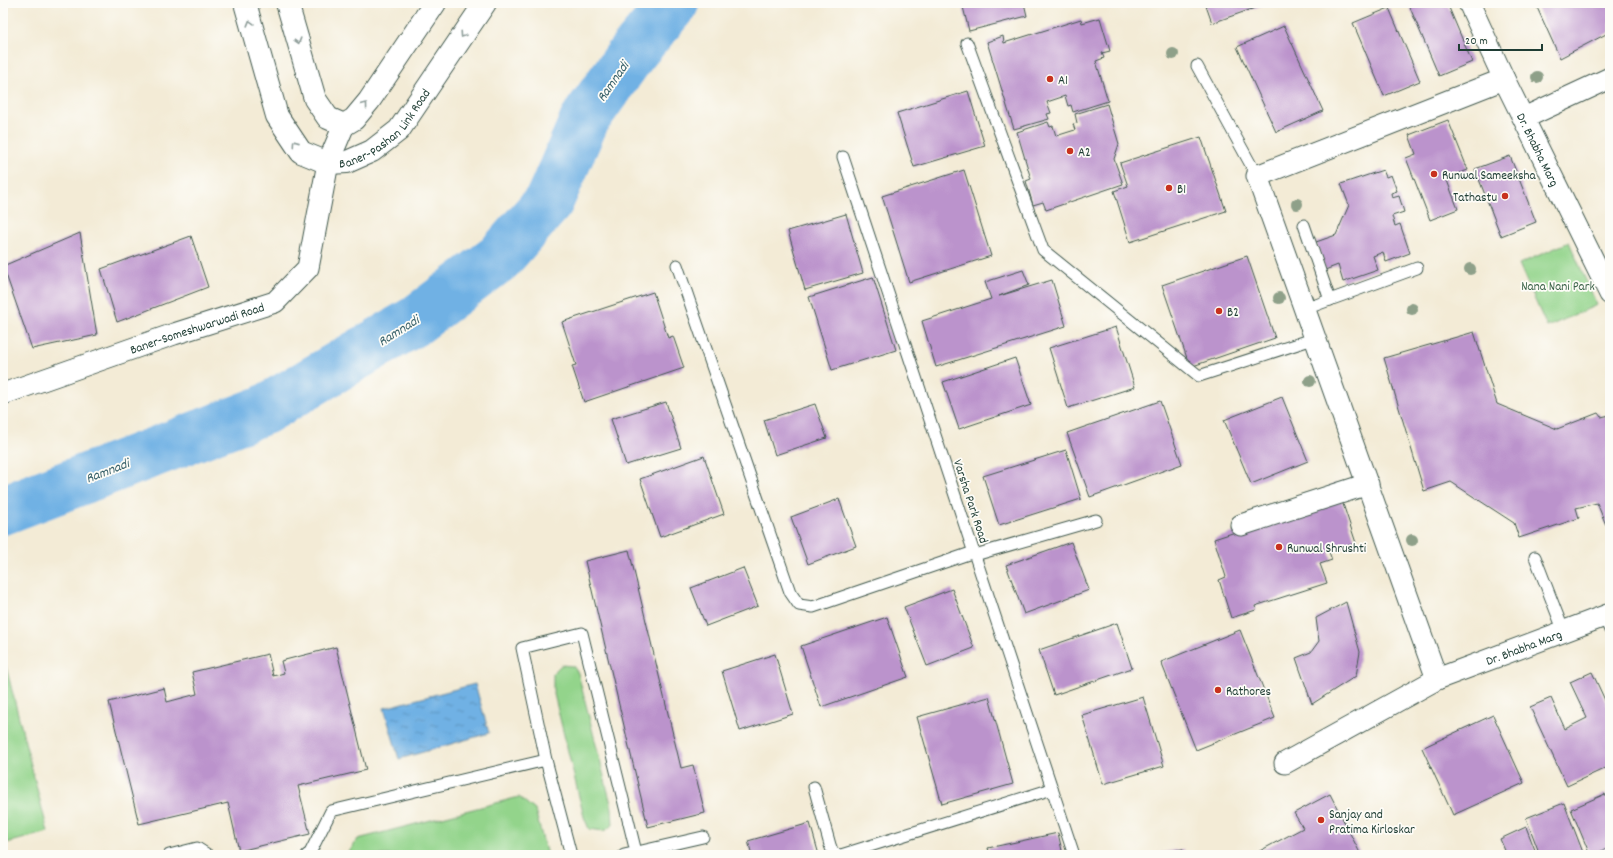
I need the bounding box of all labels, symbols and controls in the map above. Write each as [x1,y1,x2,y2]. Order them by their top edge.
one-way arrow [246,20,255,27]
scale bar [1459,26,1542,52]
one-way arrow [460,31,468,38]
text: 20 m [1465,33,1488,50]
one-way arrow [293,37,302,44]
water label: Ramnadi [592,56,636,106]
place label: A1 [1058,72,1068,91]
marker: A1 [1045,74,1055,84]
street label: Baner-Pashan Link Road [339,86,436,174]
one-way arrow [360,103,367,110]
street label: Dr. Bhabha Marg [1510,110,1563,191]
one-way arrow [293,141,300,148]
place label: A2 [1078,144,1091,163]
marker: A2 [1065,146,1075,156]
place label: Runwal Sameeksha [1442,167,1536,186]
marker: Runwal Sameeksha [1429,169,1439,179]
place label: B1 [1177,181,1186,200]
marker: B1 [1164,183,1174,193]
place label: Tathastu [1453,189,1497,208]
marker: Tathastu [1500,191,1510,201]
park label: Nana Nani Park [1521,278,1595,297]
street label: Baner-Someshwarwadi Road [128,299,267,361]
place label: B2 [1227,304,1239,323]
marker: B2 [1214,306,1224,316]
water label: Ramnadi [375,310,426,352]
water label: Ramnadi [83,454,135,489]
street label: Varsha Park Road [947,457,992,546]
place label: Runwal Shrushti [1287,540,1367,559]
marker: Runwal Shrushti [1274,542,1284,552]
street label: Dr. Bhabha Marg [1484,626,1565,672]
place label: Rathores [1226,683,1271,702]
marker: Rathores [1213,685,1223,695]
place label: Sanjay and Pratima Kirloskar [1329,806,1415,840]
marker: Sanjay and Pratima Kirloskar [1316,815,1326,825]

